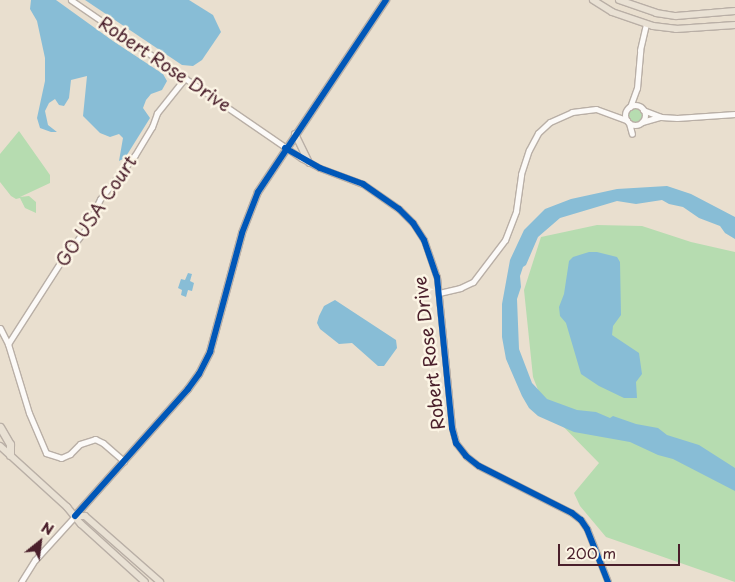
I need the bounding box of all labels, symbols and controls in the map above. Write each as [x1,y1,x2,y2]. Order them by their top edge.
street label: Robert Rose Drive [95,12,235,116]
street label: GO USA Court [51,152,141,270]
street label: Robert Rose Drive [409,275,449,431]
north arrow [15,517,65,567]
text: N [38,517,57,540]
scale bar [560,534,682,566]
text: 200 m [566,541,616,564]

